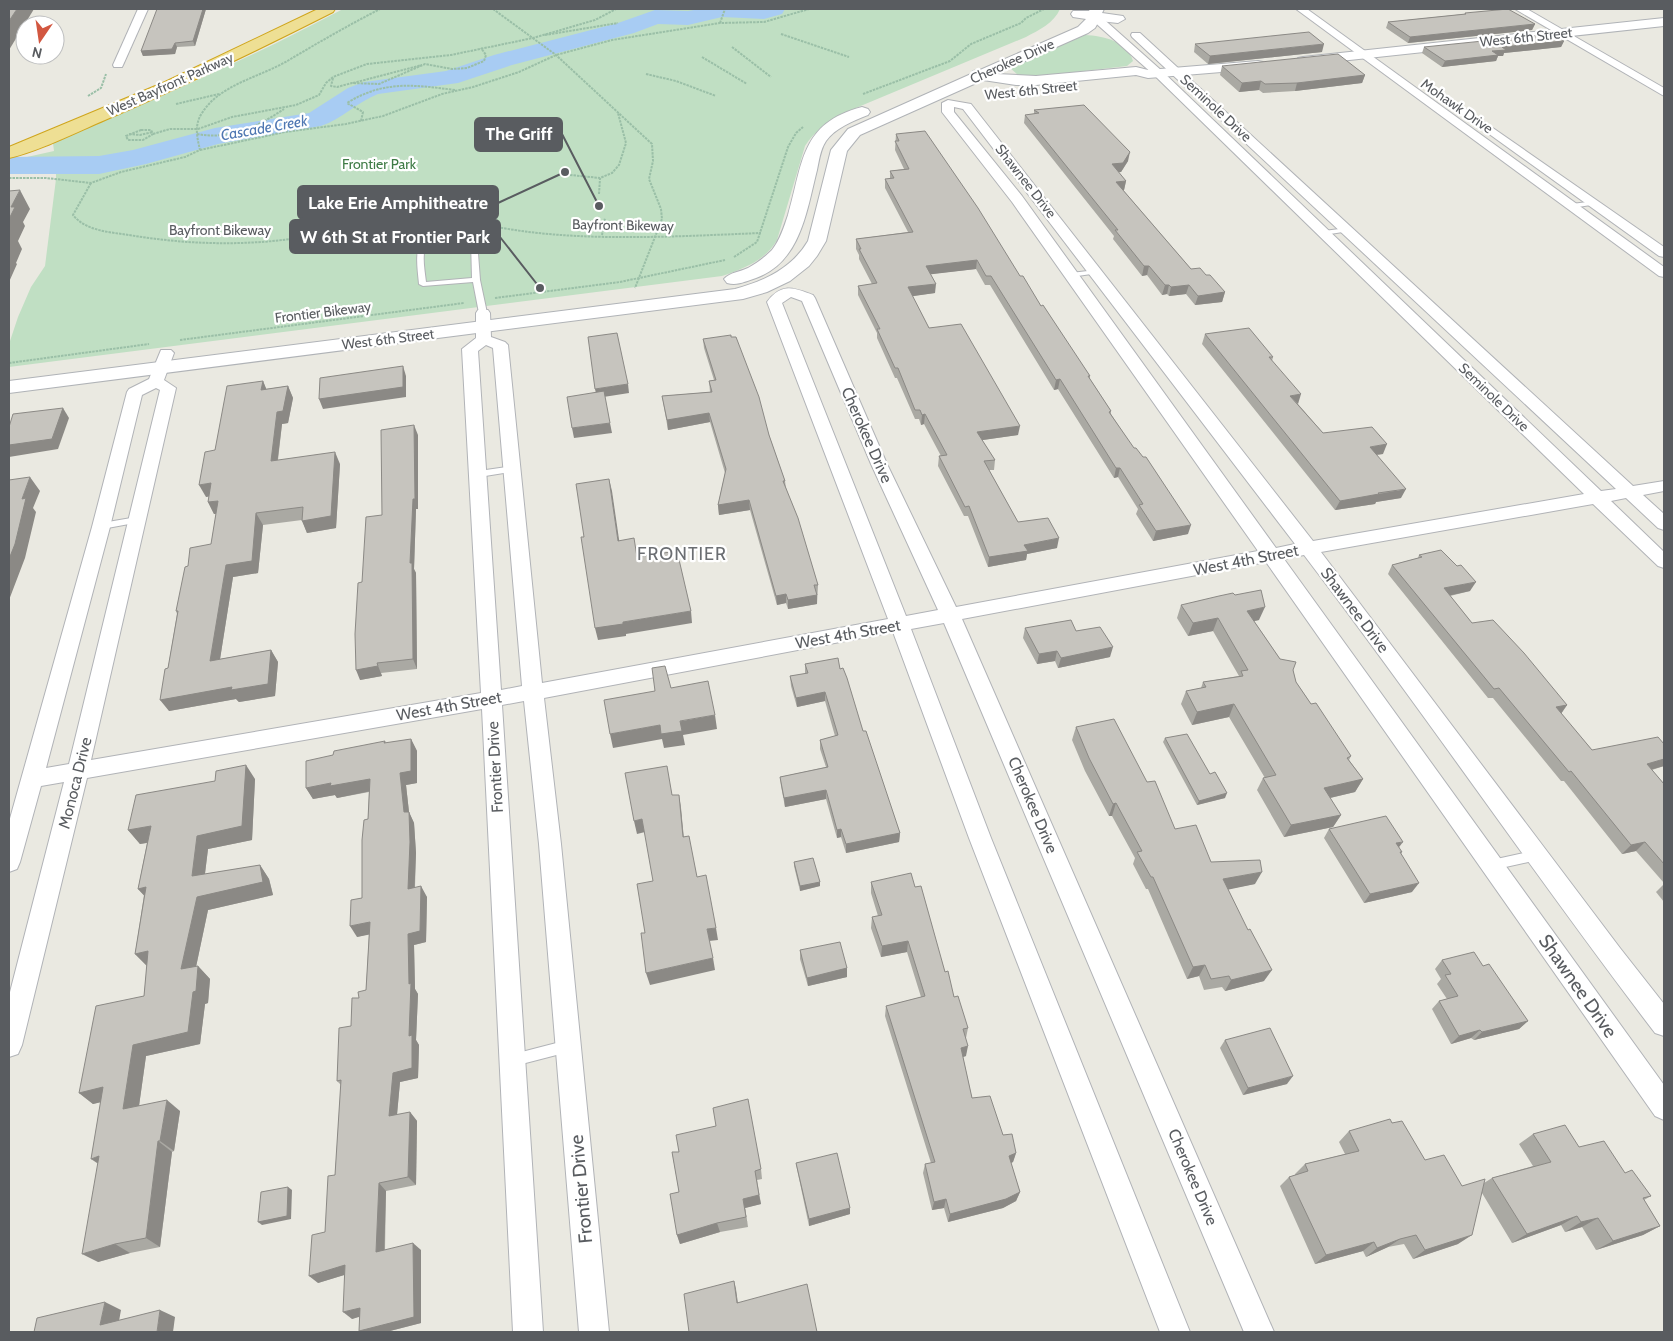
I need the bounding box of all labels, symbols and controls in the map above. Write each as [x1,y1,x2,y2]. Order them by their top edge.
north arrow [15,15,65,65]
street label: West 6th Street [1479,23,1573,51]
street label: Cherokee Drive [967,34,1057,88]
text: N [30,43,44,63]
street label: West Bayfront Parkway [104,48,236,120]
street label: Seminole Drive [1177,70,1255,146]
street label: Mohawk Drive [1417,75,1497,137]
street label: West 6th Street [984,76,1078,104]
water label: Cascade Creek [219,111,309,144]
callout: The Griff [475,118,562,151]
text: The Griff [485,123,553,145]
street label: Shawnee Drive [991,140,1061,222]
park label: Frontier Park [342,155,417,173]
callout: Lake Erie Amphitheatre [298,186,498,219]
text: Lake Erie Amphitheatre [308,192,488,214]
street label: Bayfront Bikeway [572,215,674,235]
callout: W 6th St at Frontier Park [290,220,500,253]
street label: Bayfront Bikeway [169,221,271,239]
text: W 6th St at Frontier Park [300,226,490,248]
street label: Frontier Bikeway [274,297,372,327]
street label: West 6th Street [341,324,435,354]
street label: Seminole Drive [1455,359,1533,435]
street label: Cherokee Drive [837,384,897,486]
street label: West 4th Street [1192,540,1301,579]
district label: FRONTIER [637,543,727,565]
street label: Shawnee Drive [1317,564,1393,656]
street label: West 4th Street [794,615,903,653]
street label: West 4th Street [395,687,504,725]
street label: Frontier Drive [483,721,507,813]
street label: Monoca Drive [54,735,96,831]
street label: Cherokee Drive [1004,754,1062,856]
street label: Shawnee Drive [1534,930,1622,1042]
street label: Cherokee Drive [1164,1126,1222,1228]
street label: Frontier Drive [565,1134,597,1244]

